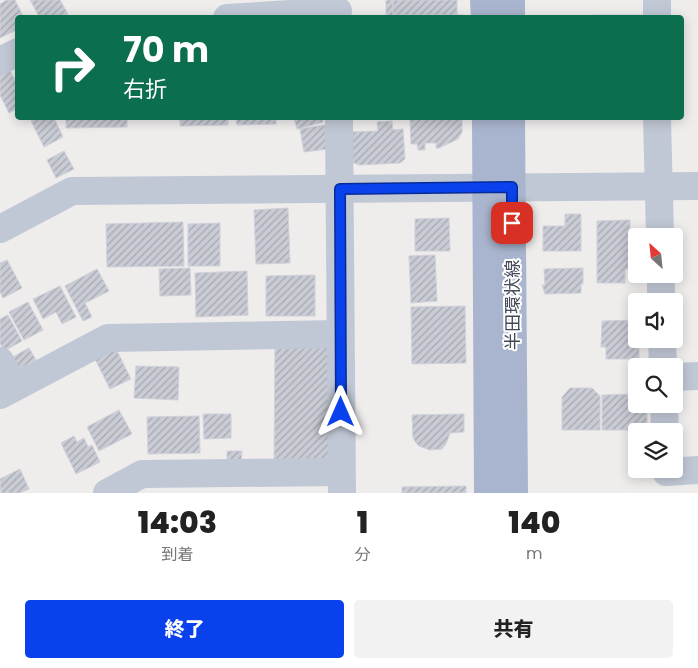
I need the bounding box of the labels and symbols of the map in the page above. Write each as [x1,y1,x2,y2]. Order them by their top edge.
pin [491,202,533,244]
north arrow [628,228,682,282]
street label: 半田環状線 [500,260,525,350]
position arrow [314,385,366,437]

